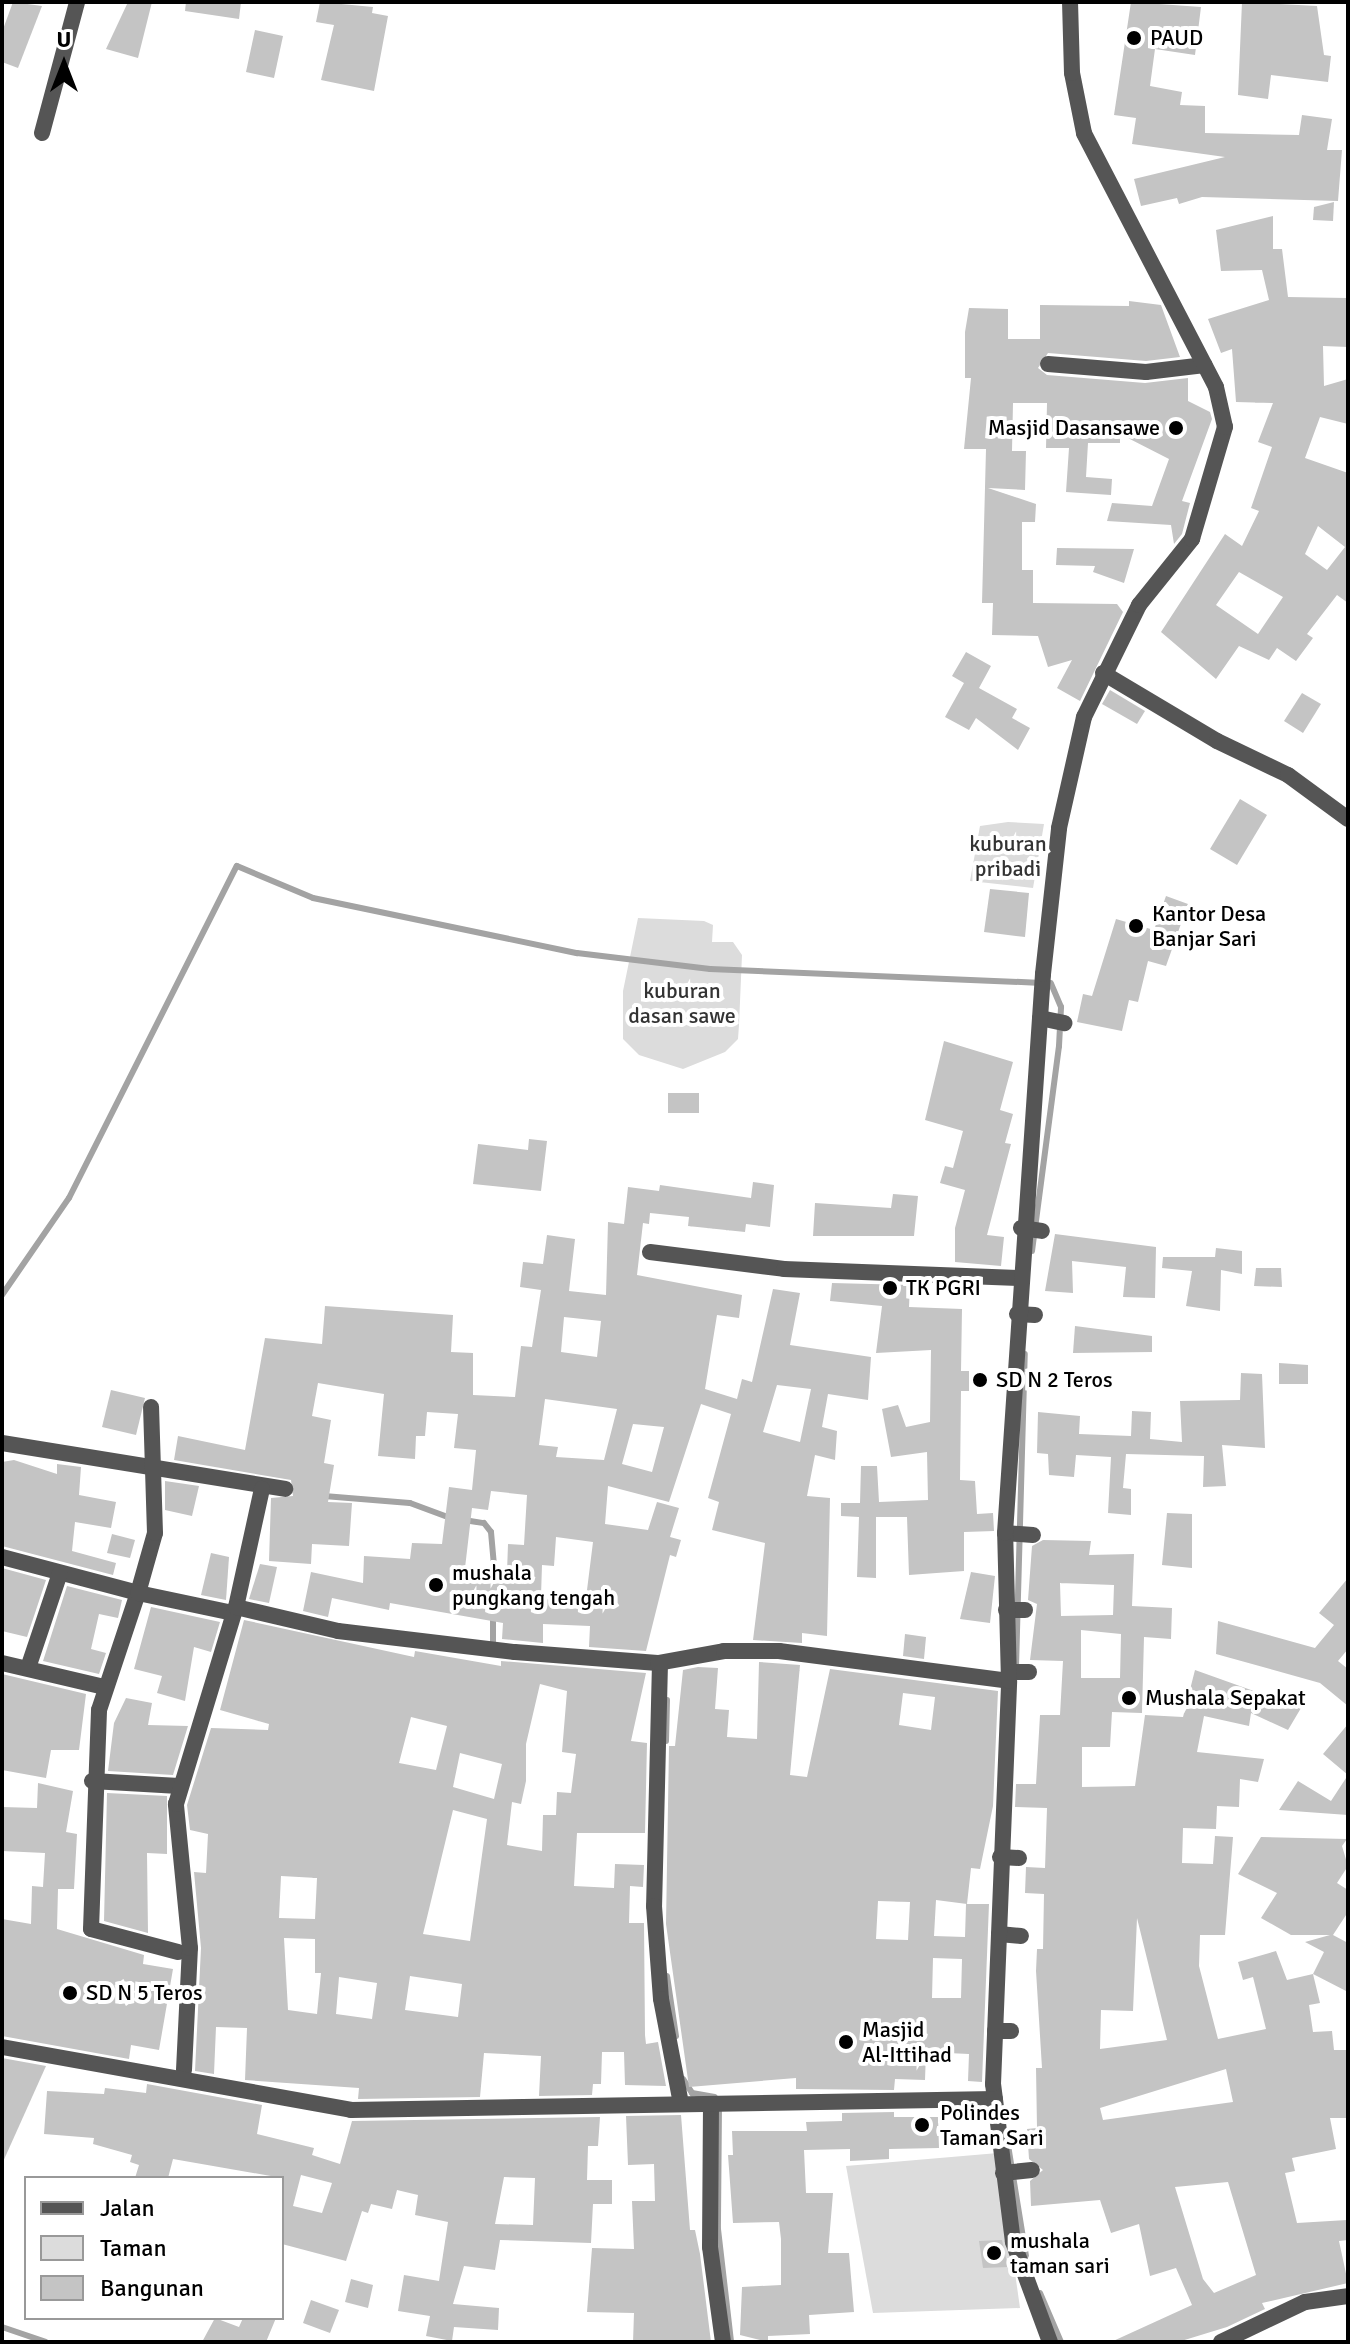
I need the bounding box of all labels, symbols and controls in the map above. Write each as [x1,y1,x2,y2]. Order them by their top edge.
north arrow [24,24,104,104]
place label: PAUD [1150,25,1203,51]
text: U [57,26,71,53]
marker: PAUD [1125,29,1143,47]
place label: Masjid Dasansawe [988,415,1160,441]
marker: Masjid Dasansawe [1167,419,1185,437]
park label: kuburan pribadi [969,830,1047,882]
place label: Kantor Desa Banjar Sari [1152,900,1266,952]
marker: Kantor Desa Banjar Sari [1127,917,1145,935]
park label: kuburan dasan sawe [628,977,736,1028]
place label: TK PGRI [906,1275,981,1301]
marker: TK PGRI [881,1279,899,1297]
place label: SD N 2 Teros [996,1367,1113,1393]
marker: SD N 2 Teros [971,1371,989,1389]
place label: mushala pungkang tengah [452,1559,615,1610]
marker: mushala pungkang tengah [427,1576,445,1594]
place label: Mushala Sepakat [1145,1685,1306,1711]
marker: Mushala Sepakat [1120,1689,1138,1707]
place label: SD N 5 Teros [86,1980,203,2006]
marker: SD N 5 Teros [61,1984,79,2002]
place label: Masjid Al-Ittihad [862,2016,952,2068]
marker: Masjid Al-Ittihad [837,2033,855,2051]
place label: Polindes Taman Sari [940,2099,1044,2150]
marker: Polindes Taman Sari [911,2114,933,2136]
legend [24,2176,284,2320]
text: Jalan [100,2193,155,2223]
place label: mushala taman sari [1010,2227,1110,2278]
text: Taman [100,2233,167,2263]
marker: mushala taman sari [985,2244,1003,2262]
text: Bangunan [100,2273,204,2303]

